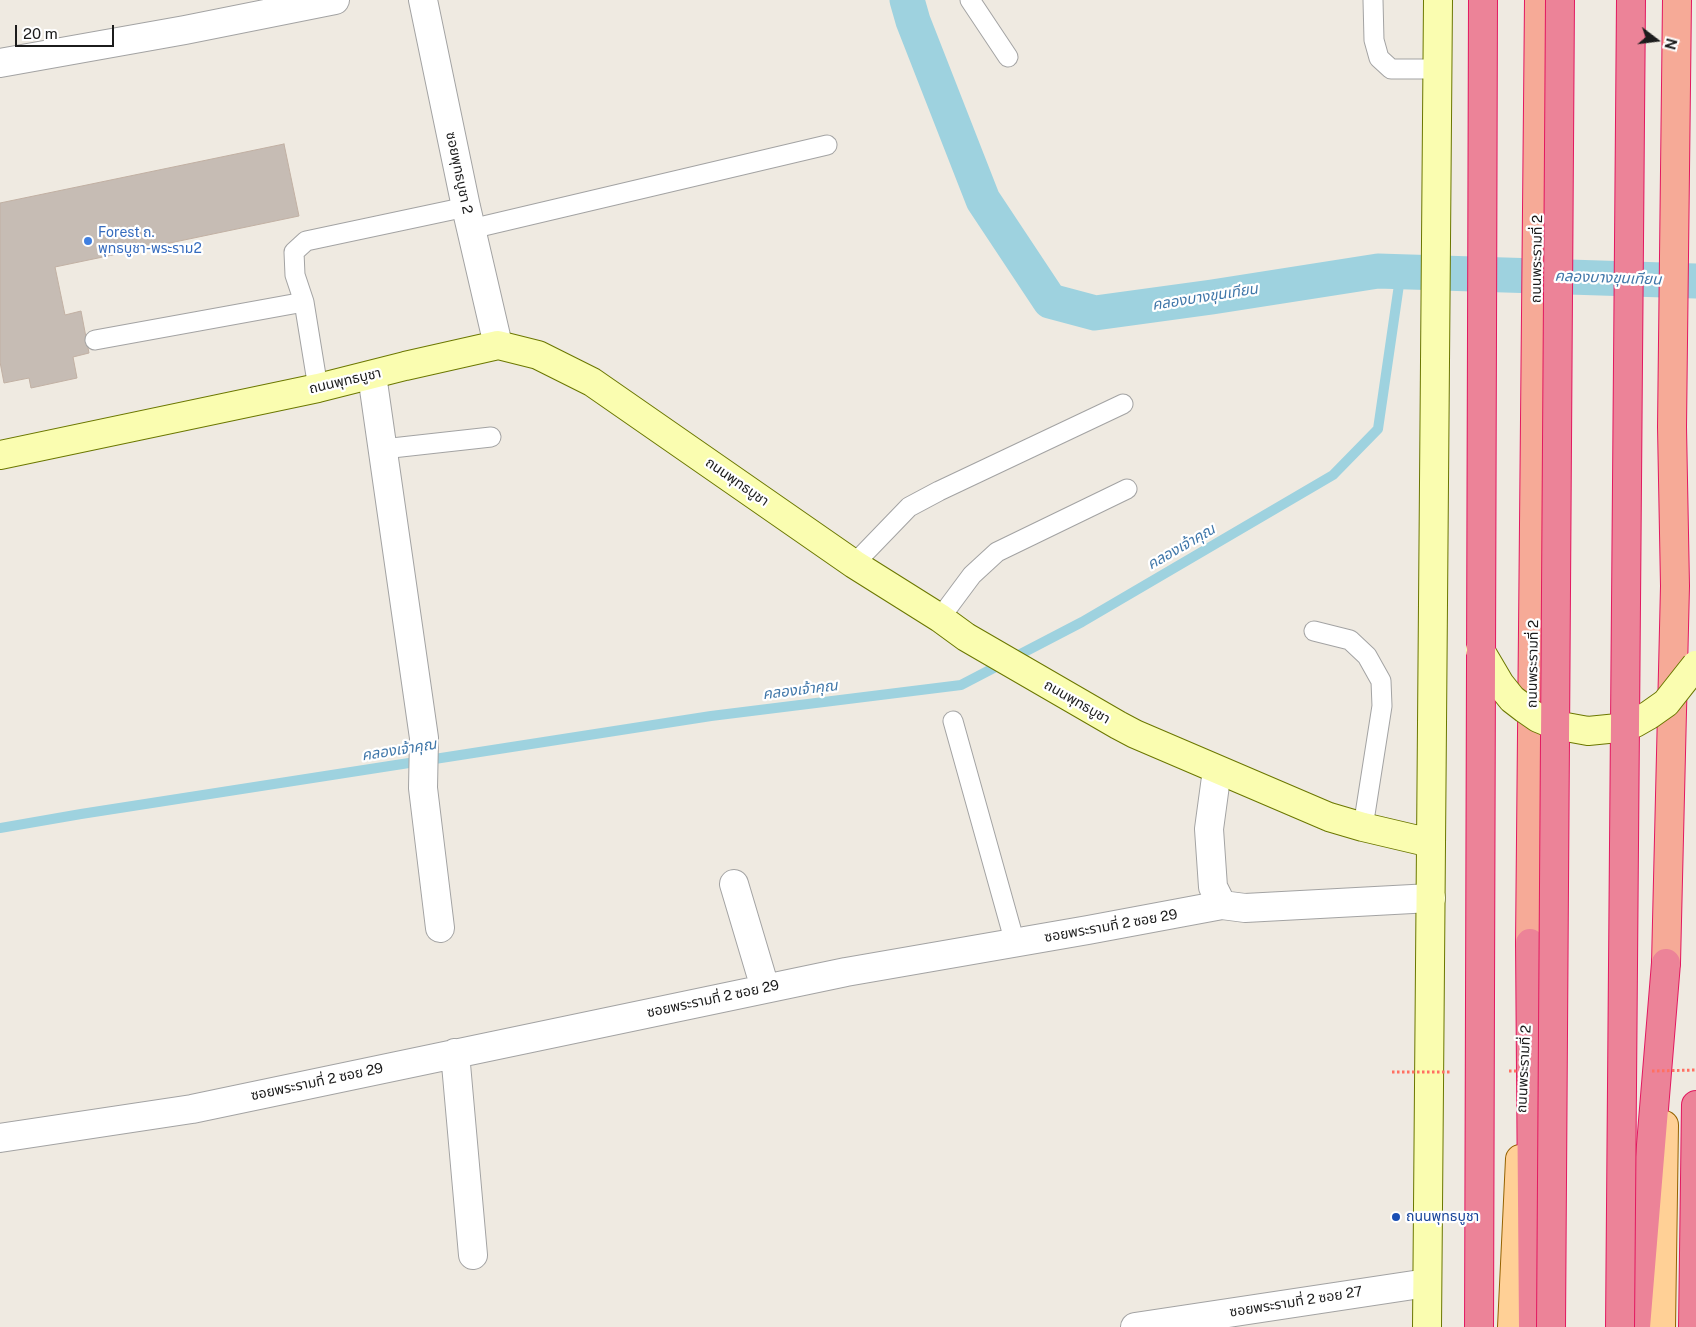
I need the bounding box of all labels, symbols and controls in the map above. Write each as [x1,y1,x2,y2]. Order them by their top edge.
scale bar [18,15,116,47]
north arrow [1631,15,1681,65]
text: 20 m [23,25,58,42]
text: N [1661,37,1680,51]
street label: ซอยพุทธบูชา 2 [442,130,476,216]
street label: ถนนพระรามที่ 2 [1528,215,1546,303]
place label: Forest ถ. พุทธบูชา-พระราม2 [98,225,202,258]
marker: Forest ถ. พุทธบูชา-พระราม2 [82,235,94,247]
water label: คลองบางขุนเทียน [1554,267,1662,289]
water label: คลองบางขุนเทียน [1151,280,1259,314]
street label: ถนนพุทธบูชา [307,365,383,397]
street label: ถนนพุทธบูชา [702,454,772,510]
water label: คลองเจ้าคุณ [1144,520,1218,574]
street label: ถนนพระรามที่ 2 [1524,620,1542,708]
water label: คลองเจ้าคุณ [762,676,838,704]
street label: ถนนพุทธบูชา [1041,676,1113,728]
water label: คลองเจ้าคุณ [360,735,438,765]
street label: ซอยพระรามที่ 2 ซอย 29 [1043,906,1179,946]
street label: ซอยพระรามที่ 2 ซอย 29 [645,977,781,1021]
street label: ถนนพระรามที่ 2 [1513,1024,1535,1114]
street label: ซอยพระรามที่ 2 ซอย 29 [249,1060,385,1104]
place label: ถนนพุทธบูชา [1406,1209,1479,1225]
marker: ถนนพุทธบูชา [1390,1211,1402,1223]
street label: ซอยพระรามที่ 2 ซอย 27 [1228,1283,1364,1321]

